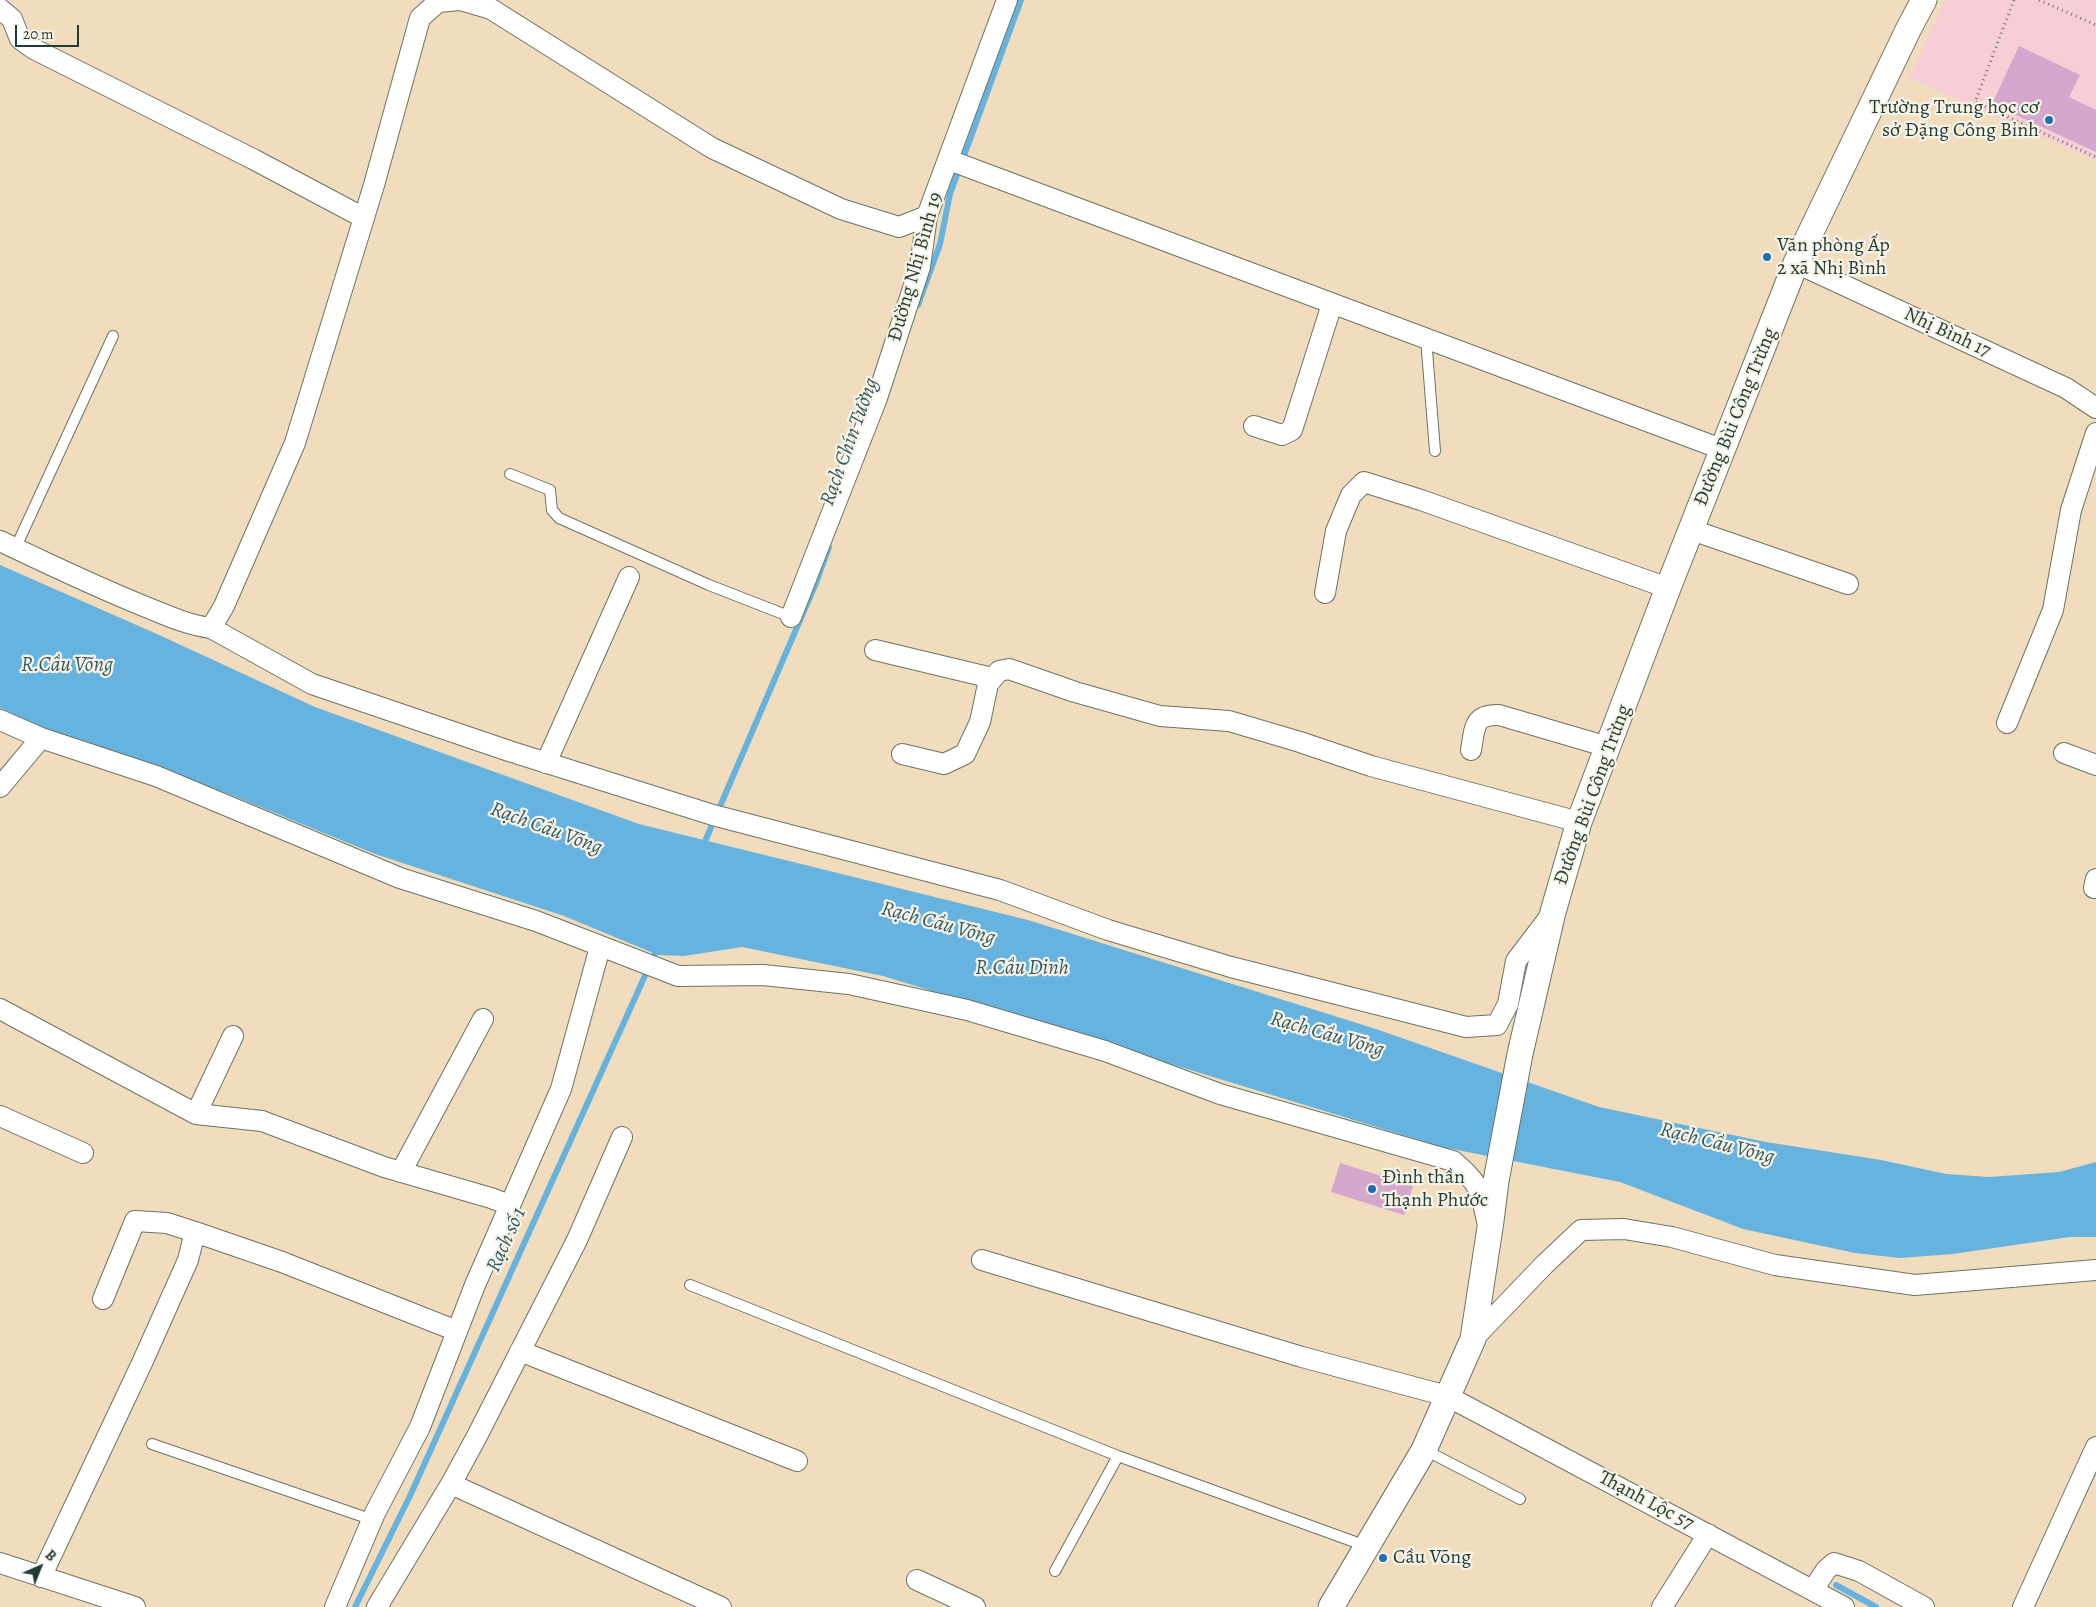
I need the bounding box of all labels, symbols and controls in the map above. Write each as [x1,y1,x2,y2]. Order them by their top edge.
scale bar [18,15,81,47]
text: 20 m [23,24,54,44]
place label: Trường Trung học cơ sở Đặng Công Bỉnh [1869,96,2039,143]
marker: Trường Trung học cơ sở Đặng Công Bỉnh [2043,114,2055,126]
street label: Đường Nhị Bình 19 [883,190,949,344]
place label: Văn phòng Ấp 2 xã Nhị Bình [1777,234,1890,281]
marker: Văn phòng Ấp 2 xã Nhị Bình [1761,251,1773,263]
street label: Nhị Bình 17 [1900,302,1994,364]
street label: Đường Bùi Công Trừng [1689,324,1783,510]
water label: Rạch Chín Tường [815,375,885,509]
water label: R.Cầu Võng [21,653,113,679]
street label: Đường Bùi Công Trừng [1549,702,1637,888]
water label: Rạch Cầu Võng [487,797,605,861]
water label: Rạch Cầu Võng [878,897,998,951]
water label: R.Cầu Dinh [975,956,1069,982]
water label: Rạch Cầu Võng [1267,1007,1387,1063]
water label: Rạch Cầu Võng [1657,1118,1777,1170]
place label: Đình thần Thạnh Phước [1382,1166,1488,1213]
marker: Đình thần Thạnh Phước [1366,1183,1378,1195]
water label: Rạch số 1 [482,1204,532,1276]
street label: Thạnh Lộc 57 [1594,1466,1698,1536]
north arrow [15,1542,65,1592]
text: B [41,1546,61,1566]
place label: Cầu Võng [1393,1546,1471,1570]
marker: Cầu Võng [1377,1552,1389,1564]

